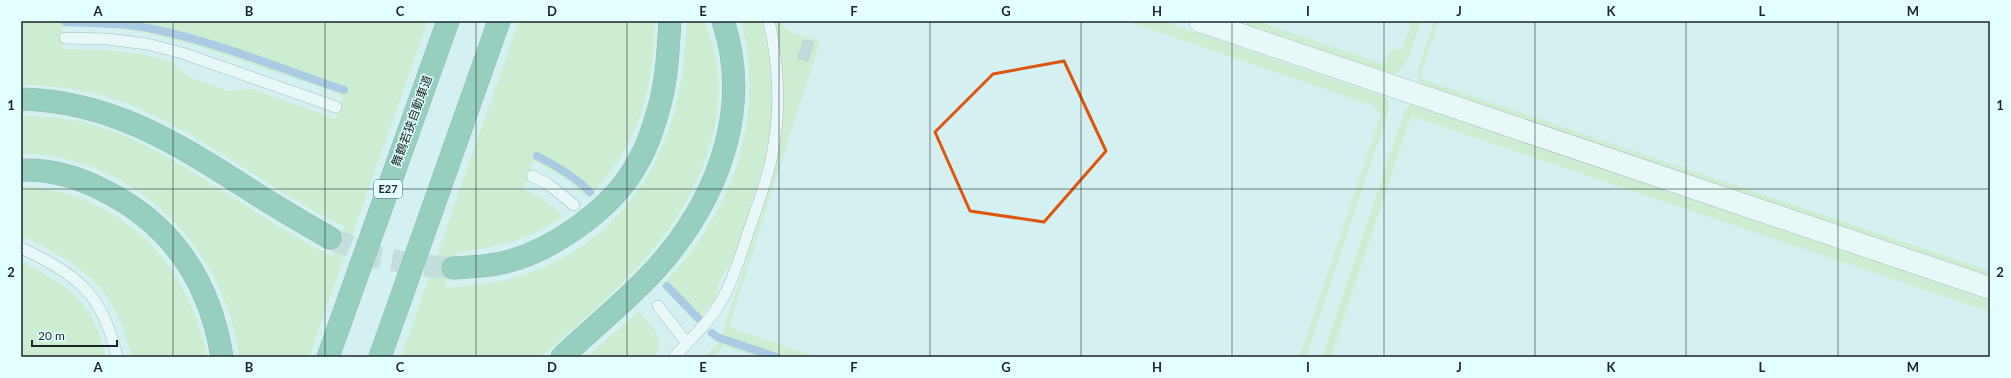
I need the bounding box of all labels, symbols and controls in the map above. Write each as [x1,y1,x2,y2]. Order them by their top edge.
text: A [92,3,103,19]
text: B [245,3,254,19]
text: C [396,3,405,19]
text: D [547,3,557,19]
text: E [699,3,707,19]
text: F [850,3,858,19]
text: G [1001,3,1011,19]
text: H [1152,3,1162,19]
text: I [1306,3,1310,19]
text: J [1456,3,1462,19]
text: K [1607,3,1617,19]
text: L [1759,3,1766,19]
text: M [1907,3,1919,19]
street label: 舞鶴若狭自動車道 [388,73,435,169]
text: 1 [7,97,15,113]
text: 1 [1996,97,2004,113]
road number: E27 [374,180,402,198]
text: 2 [7,264,15,280]
text: 2 [1996,264,2004,280]
scale bar [32,322,117,348]
text: 20 m [38,328,65,343]
text: A [92,359,103,375]
text: B [245,359,254,375]
text: C [396,359,405,375]
text: D [547,359,557,375]
text: E [699,359,707,375]
text: F [850,359,858,375]
text: G [1001,359,1011,375]
text: H [1152,359,1162,375]
text: I [1306,359,1310,375]
text: J [1456,359,1462,375]
text: K [1607,359,1617,375]
text: L [1759,359,1766,375]
text: M [1907,359,1919,375]

